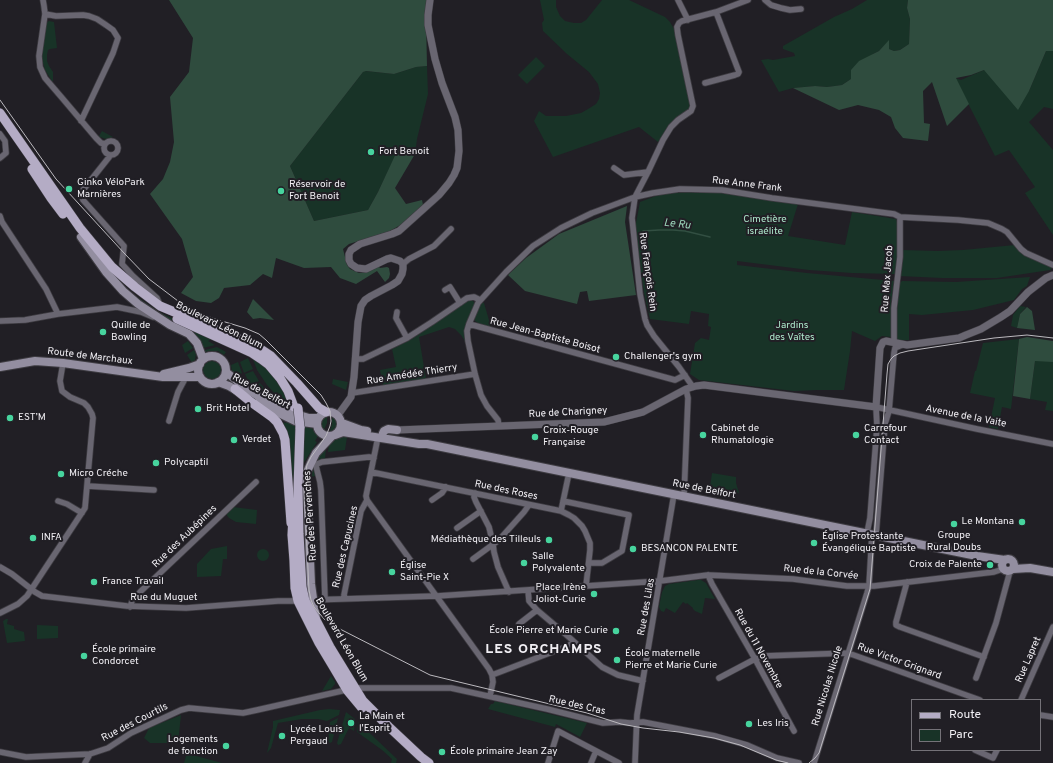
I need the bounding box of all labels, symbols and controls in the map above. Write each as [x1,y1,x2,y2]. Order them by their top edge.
place label: Fort Benoit [379,146,429,158]
marker: Fort Benoit [366,147,376,157]
street label: Rue Anne Frank [711,175,783,195]
place label: Ginko VéloPark Marnières [77,177,145,200]
place label: Réservoir de Fort Benoit [289,179,345,202]
marker: Ginko VéloPark Marnières [64,184,74,194]
marker: Réservoir de Fort Benoit [276,186,286,196]
park label: Cimetière israélite [743,214,787,238]
water label: Le Ru [663,217,691,233]
street label: Rue François Rein [636,232,658,312]
street label: Rue Max Jacob [880,245,896,313]
street label: Boulevard Léon Blum [173,300,265,352]
street label: Rue Jean-Baptiste Boisot [488,315,602,357]
place label: Quille de Bowling [111,320,150,344]
park label: Jardins des Vaîtes [769,320,815,344]
marker: Quille de Bowling [98,327,108,337]
street label: Route de Marchaux [47,346,133,368]
place label: Challenger's gym [624,351,702,363]
marker: Challenger's gym [611,352,621,362]
street label: Rue Amédée Thierry [366,362,458,388]
street label: Rue de Belfort [230,372,292,412]
place label: Brit Hotel [206,403,249,415]
street label: Avenue de la Vaite [925,403,1007,431]
marker: Brit Hotel [193,404,203,414]
street label: Rue de Charigney [528,405,608,421]
place label: EST’M [18,412,46,424]
marker: EST’M [5,413,15,423]
place label: Cabinet de Rhumatologie [711,423,774,446]
place label: Carrefour Contact [864,423,907,446]
place label: Croix-Rouge Française [543,425,599,448]
marker: Cabinet de Rhumatologie [698,430,708,440]
marker: Carrefour Contact [851,430,861,440]
marker: Croix-Rouge Française [530,432,540,442]
place label: Verdet [242,434,271,446]
marker: Verdet [229,435,239,445]
place label: Polycaptil [164,457,208,469]
marker: Polycaptil [151,458,161,468]
place label: Micro Créche [69,468,128,480]
marker: Micro Créche [56,469,66,479]
street label: Rue des Pervenches [302,470,320,562]
street label: Rue des Roses [473,478,539,504]
street label: Rue de Belfort [671,478,737,502]
street label: Rue des Aubépines [150,503,220,571]
street label: Rue des Capucines [331,505,361,589]
place label: Le Montana [962,516,1014,528]
marker: Le Montana [1017,517,1027,527]
marker: Groupe Rural Doubs [949,519,959,529]
place label: Groupe Rural Doubs [927,530,981,554]
place label: Église Protestante Évangélique Baptiste [822,531,916,554]
place label: INFA [41,532,62,544]
marker: INFA [28,533,38,543]
place label: Médiathèque des Tilleuls [431,534,541,546]
marker: Médiathèque des Tilleuls [544,535,554,545]
marker: Église Protestante Évangélique Baptiste [809,538,819,548]
place label: BESANCON PALENTE [641,543,738,555]
marker: BESANCON PALENTE [628,544,638,554]
place label: Salle Polyvalente [532,551,585,574]
marker: Salle Polyvalente [519,558,529,568]
place label: Croix de Palente [909,559,982,571]
place label: Église Saint-Pie X [400,560,449,584]
marker: Croix de Palente [985,560,995,570]
street label: Rue de la Corvée [783,563,859,583]
marker: Église Saint-Pie X [387,567,397,577]
place label: France Travail [102,576,164,588]
marker: France Travail [89,577,99,587]
street label: Rue des Lilas [636,577,658,637]
place label: Place Irène Joliot-Curie [533,582,586,606]
marker: Place Irène Joliot-Curie [589,589,599,599]
street label: Rue du Muguet [130,592,198,604]
street label: Boulevard Léon Blum [312,596,370,684]
street label: Rue du 11 Novembre [731,607,785,691]
place label: École Pierre et Marie Curie [489,625,608,637]
marker: École Pierre et Marie Curie [611,626,621,636]
street label: Rue Lapret [1014,635,1044,685]
street label: Rue Victor Grignard [855,641,943,683]
district label: LES ORCHAMPS [485,642,603,658]
place label: École primaire Condorcet [92,644,156,668]
street label: Rue Nicolas Nicole [810,644,846,728]
place label: École maternelle Pierre et Marie Curie [625,648,717,672]
marker: École primaire Condorcet [79,651,89,661]
marker: École maternelle Pierre et Marie Curie [612,655,622,665]
street label: Rue des Cras [547,694,607,718]
legend [911,699,1041,751]
street label: Rue des Courtils [100,701,170,745]
text: Route [949,707,981,723]
place label: La Main et l'Esprit [359,711,405,734]
marker: La Main et l'Esprit [346,718,356,728]
place label: Les Iris [757,718,789,730]
marker: Les Iris [744,719,754,729]
place label: Lycée Louis Pergaud [290,724,343,748]
text: Parc [949,727,973,743]
marker: Lycée Louis Pergaud [277,731,287,741]
place label: Logements de fonction [168,734,218,758]
marker: Logements de fonction [221,741,231,751]
place label: École primaire Jean Zay [450,746,558,758]
marker: École primaire Jean Zay [437,747,447,757]

